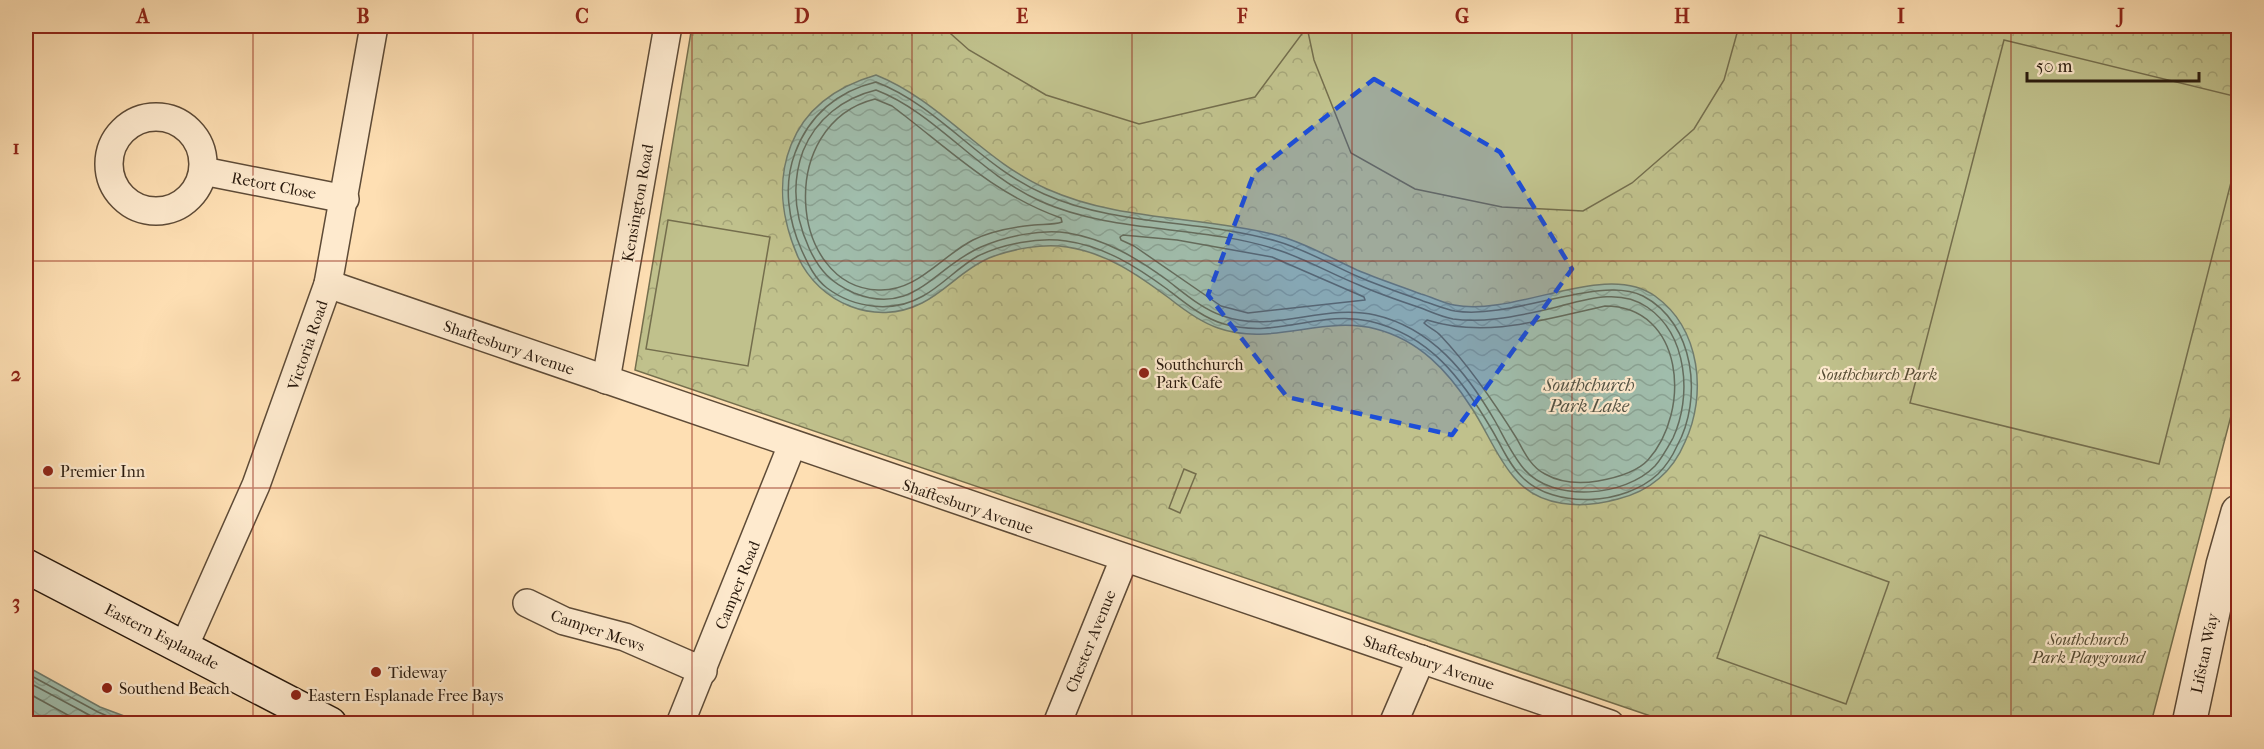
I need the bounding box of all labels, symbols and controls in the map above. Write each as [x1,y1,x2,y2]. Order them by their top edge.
text: A [135,5,151,28]
text: B [356,5,370,28]
text: C [575,5,589,28]
text: D [794,5,810,28]
text: E [1016,5,1028,28]
text: F [1236,5,1248,28]
text: G [1455,5,1469,28]
text: H [1674,5,1690,28]
text: I [1897,5,1905,28]
text: J [2115,5,2125,28]
scale bar [2027,45,2200,83]
text: 50 m [2036,56,2073,77]
text: 1 [12,136,20,159]
street label: Kensington Road [618,142,657,263]
street label: Retort Close [230,168,318,203]
street label: Victoria Road [283,297,332,394]
street label: Shaftesbury Avenue [441,316,577,379]
place label: Southchurch Park Cafe [1156,355,1243,392]
text: 2 [11,363,21,386]
park label: Southchurch Park [1818,365,1937,384]
marker: Southchurch Park Cafe [1137,366,1151,380]
water label: Southchurch Park Lake [1542,375,1635,417]
place label: Premier Inn [60,462,146,481]
marker: Premier Inn [41,464,55,478]
street label: Shaftesbury Avenue [900,475,1036,538]
street label: Camper Road [711,538,764,632]
street label: Chester Avenue [1061,587,1120,695]
text: 3 [12,591,20,614]
street label: Eastern Esplanade [102,599,222,673]
street label: Camper Mews [548,605,648,655]
street label: Lifstan Way [2187,611,2222,695]
park label: Southchurch Park Playground [2031,630,2146,667]
street label: Shaftesbury Avenue [1361,631,1497,694]
place label: Tideway [388,663,447,682]
marker: Tideway [369,665,383,679]
place label: Southend Beach [119,679,230,698]
marker: Southend Beach [100,681,114,695]
place label: Eastern Esplanade Free Bays [308,686,504,705]
marker: Eastern Esplanade Free Bays [289,688,303,702]

